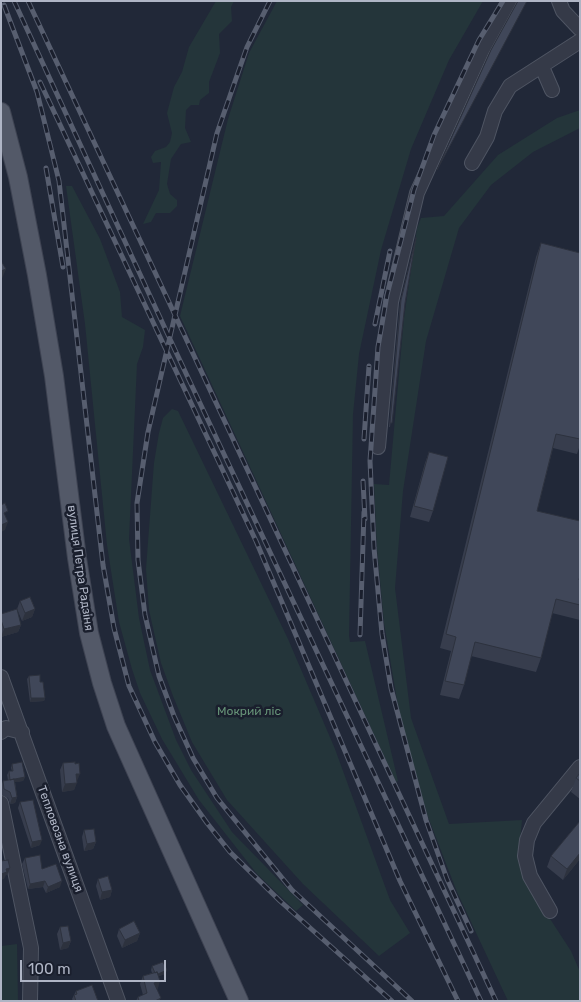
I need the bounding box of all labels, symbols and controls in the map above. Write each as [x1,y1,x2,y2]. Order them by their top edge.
street label: вулиця Петра Радзіня [64,504,96,632]
park label: Мокрий ліс [217,705,281,719]
street label: Тепловозна вулиця [34,784,86,894]
scale bar [22,950,169,982]
text: 100 m [28,960,70,978]

